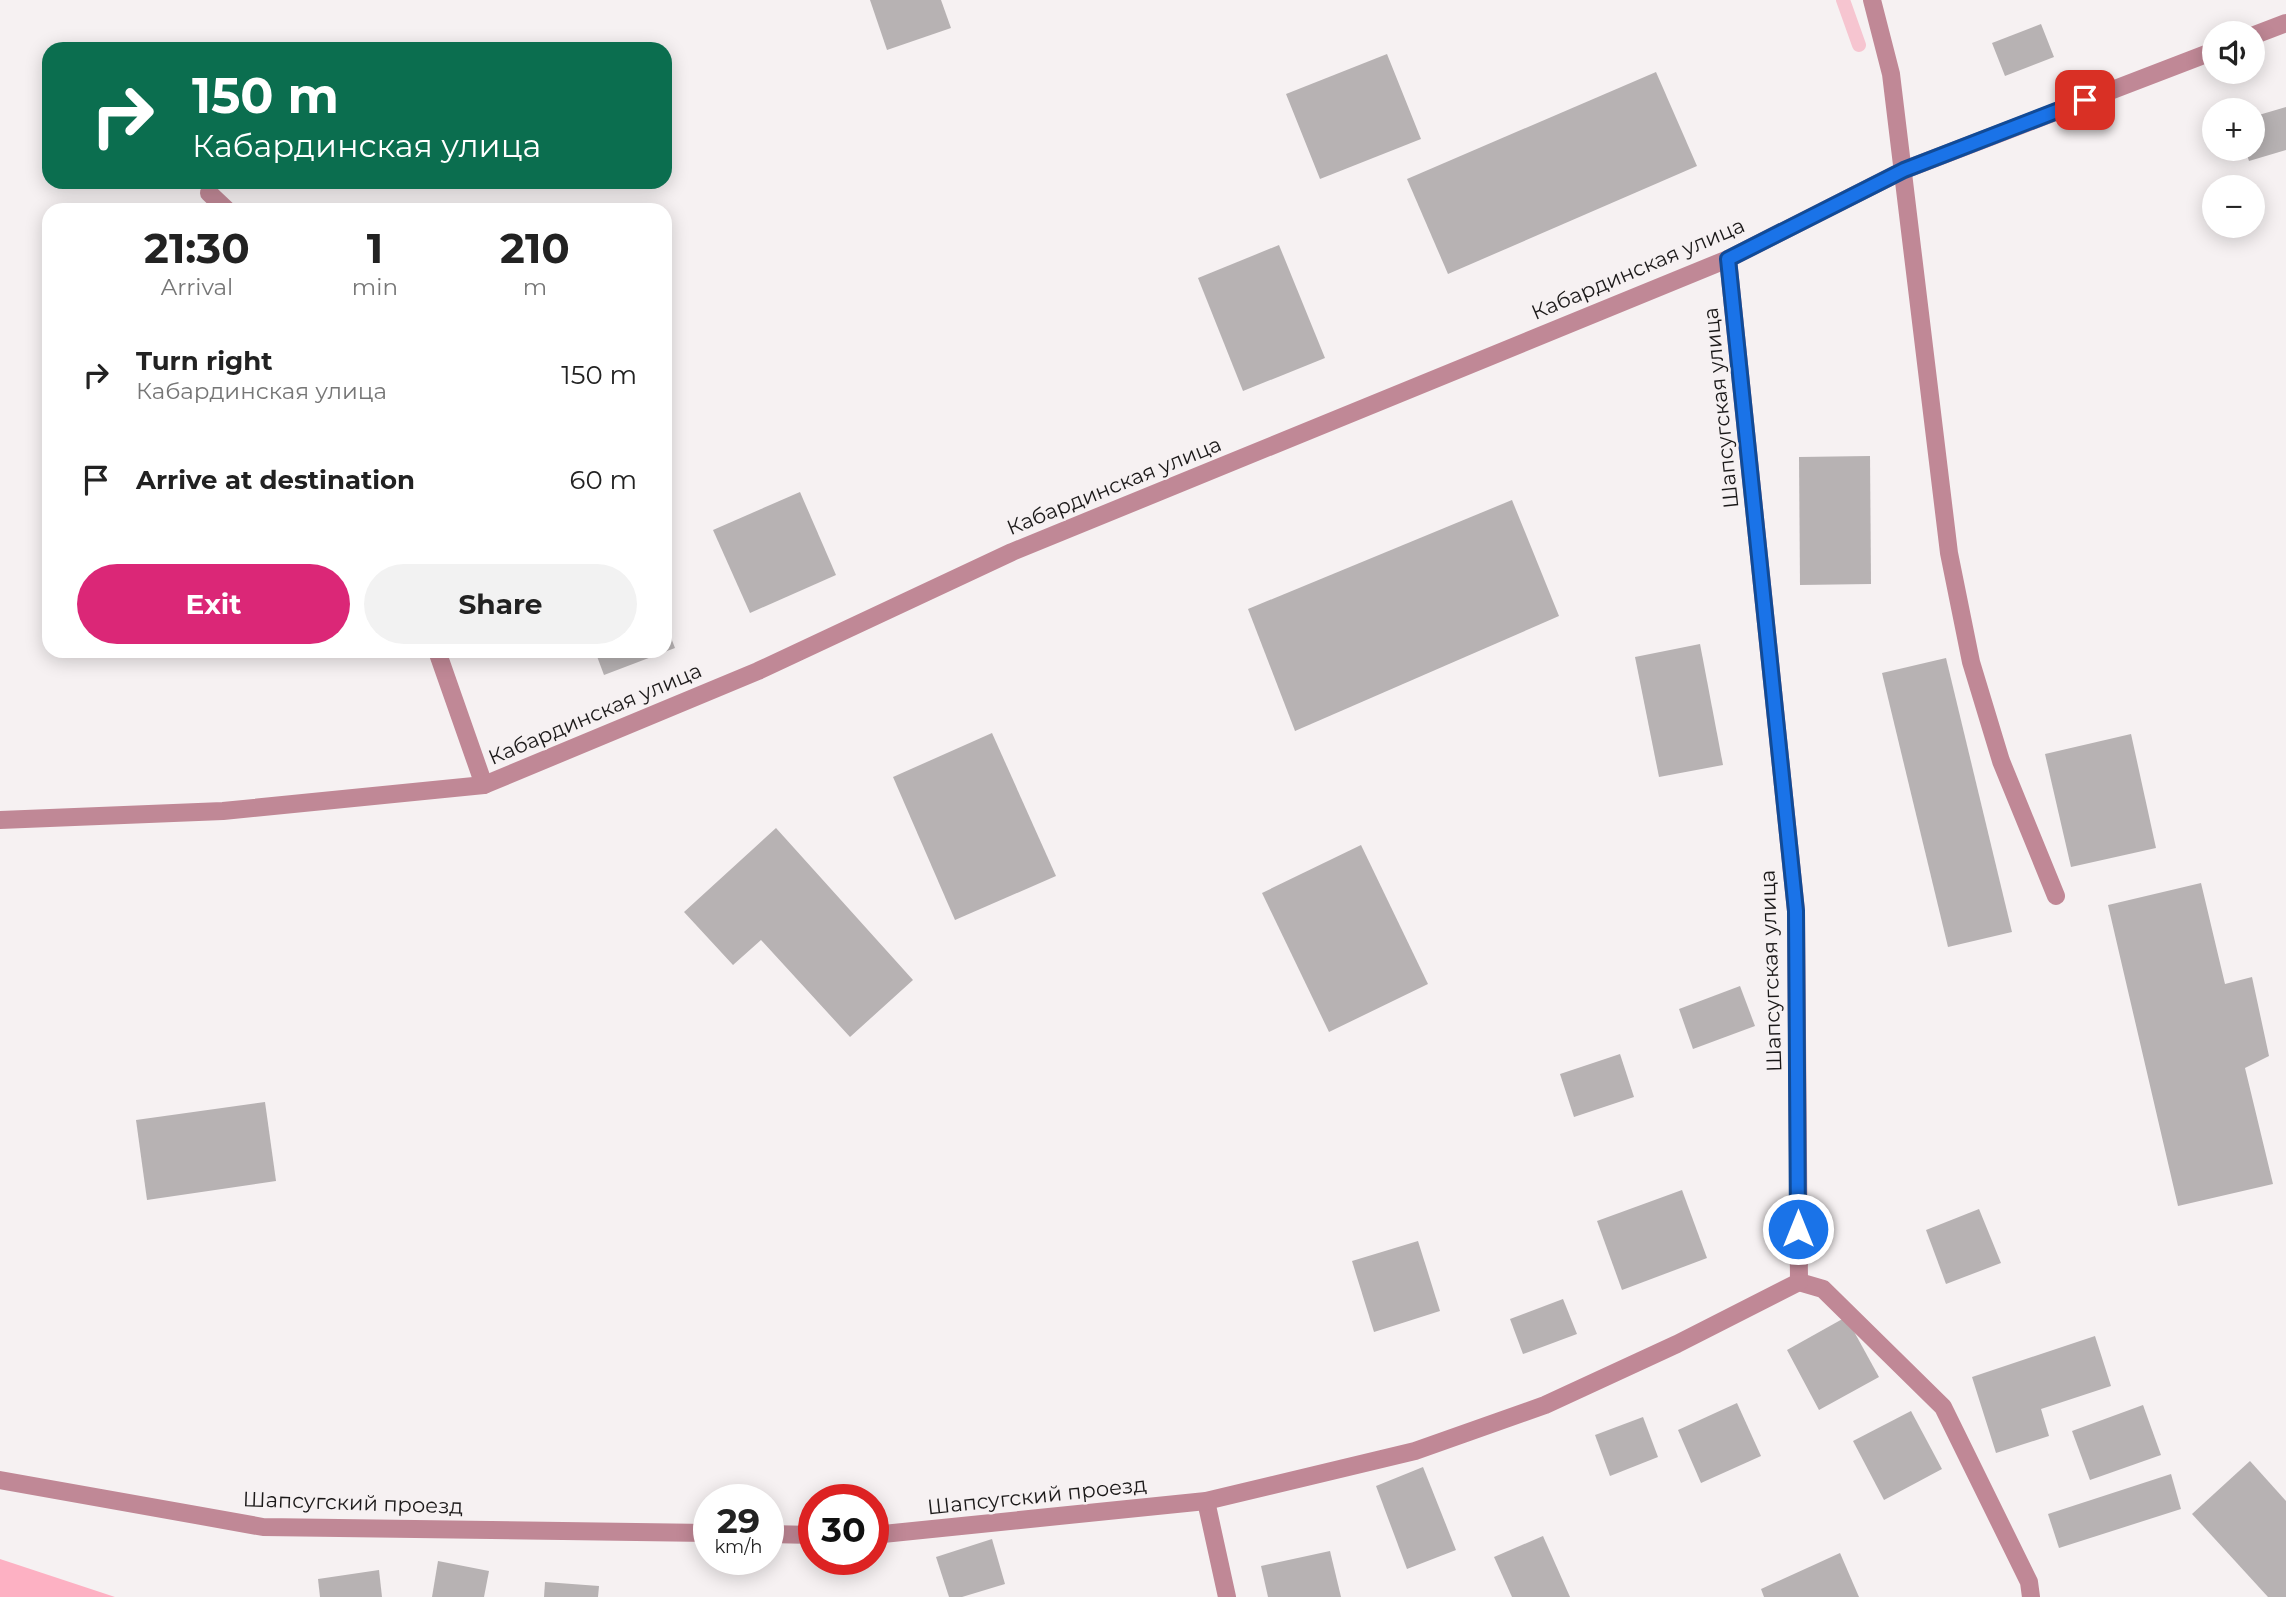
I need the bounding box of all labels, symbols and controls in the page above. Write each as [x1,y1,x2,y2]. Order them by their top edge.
map controls [2202,21,2265,238]
button: sound [2202,21,2265,84]
text: 150 m [192,66,339,125]
icon: right [77,70,168,161]
pin [2055,70,2115,130]
icon: arrive [2066,81,2104,119]
button: + [2202,98,2265,161]
text: Кабардинская улица [192,126,541,165]
button: − [2202,175,2265,238]
street label: Кабардинская улица [1527,212,1748,325]
text: 21:30 [144,222,250,274]
text: 1 [367,222,383,274]
text: 210 [500,222,570,274]
text: Arrival [161,273,233,301]
text: min [352,273,398,301]
text: m [523,273,547,301]
street label: Шапсугская улица [1698,306,1743,510]
text: Turn right [136,345,272,377]
icon: right [77,356,115,394]
text: 150 m [561,359,637,391]
text: Кабардинская улица [136,377,387,405]
street label: Кабардинская улица [1003,431,1225,540]
icon: arrive [77,461,115,499]
text: Arrive at destination [136,464,415,496]
text: 60 m [570,464,637,496]
button: Exit [77,564,350,644]
button: Share [364,564,637,644]
street label: Кабардинская улица [484,657,705,770]
street label: Шапсугская улица [1754,870,1787,1072]
position arrow [1761,1192,1835,1266]
street label: Шапсугский проезд [926,1472,1148,1519]
speed limit sign: 30 [798,1484,889,1575]
street label: Шапсугский проезд [242,1486,464,1519]
text: 29 [717,1499,760,1542]
text: km/h [714,1536,763,1558]

